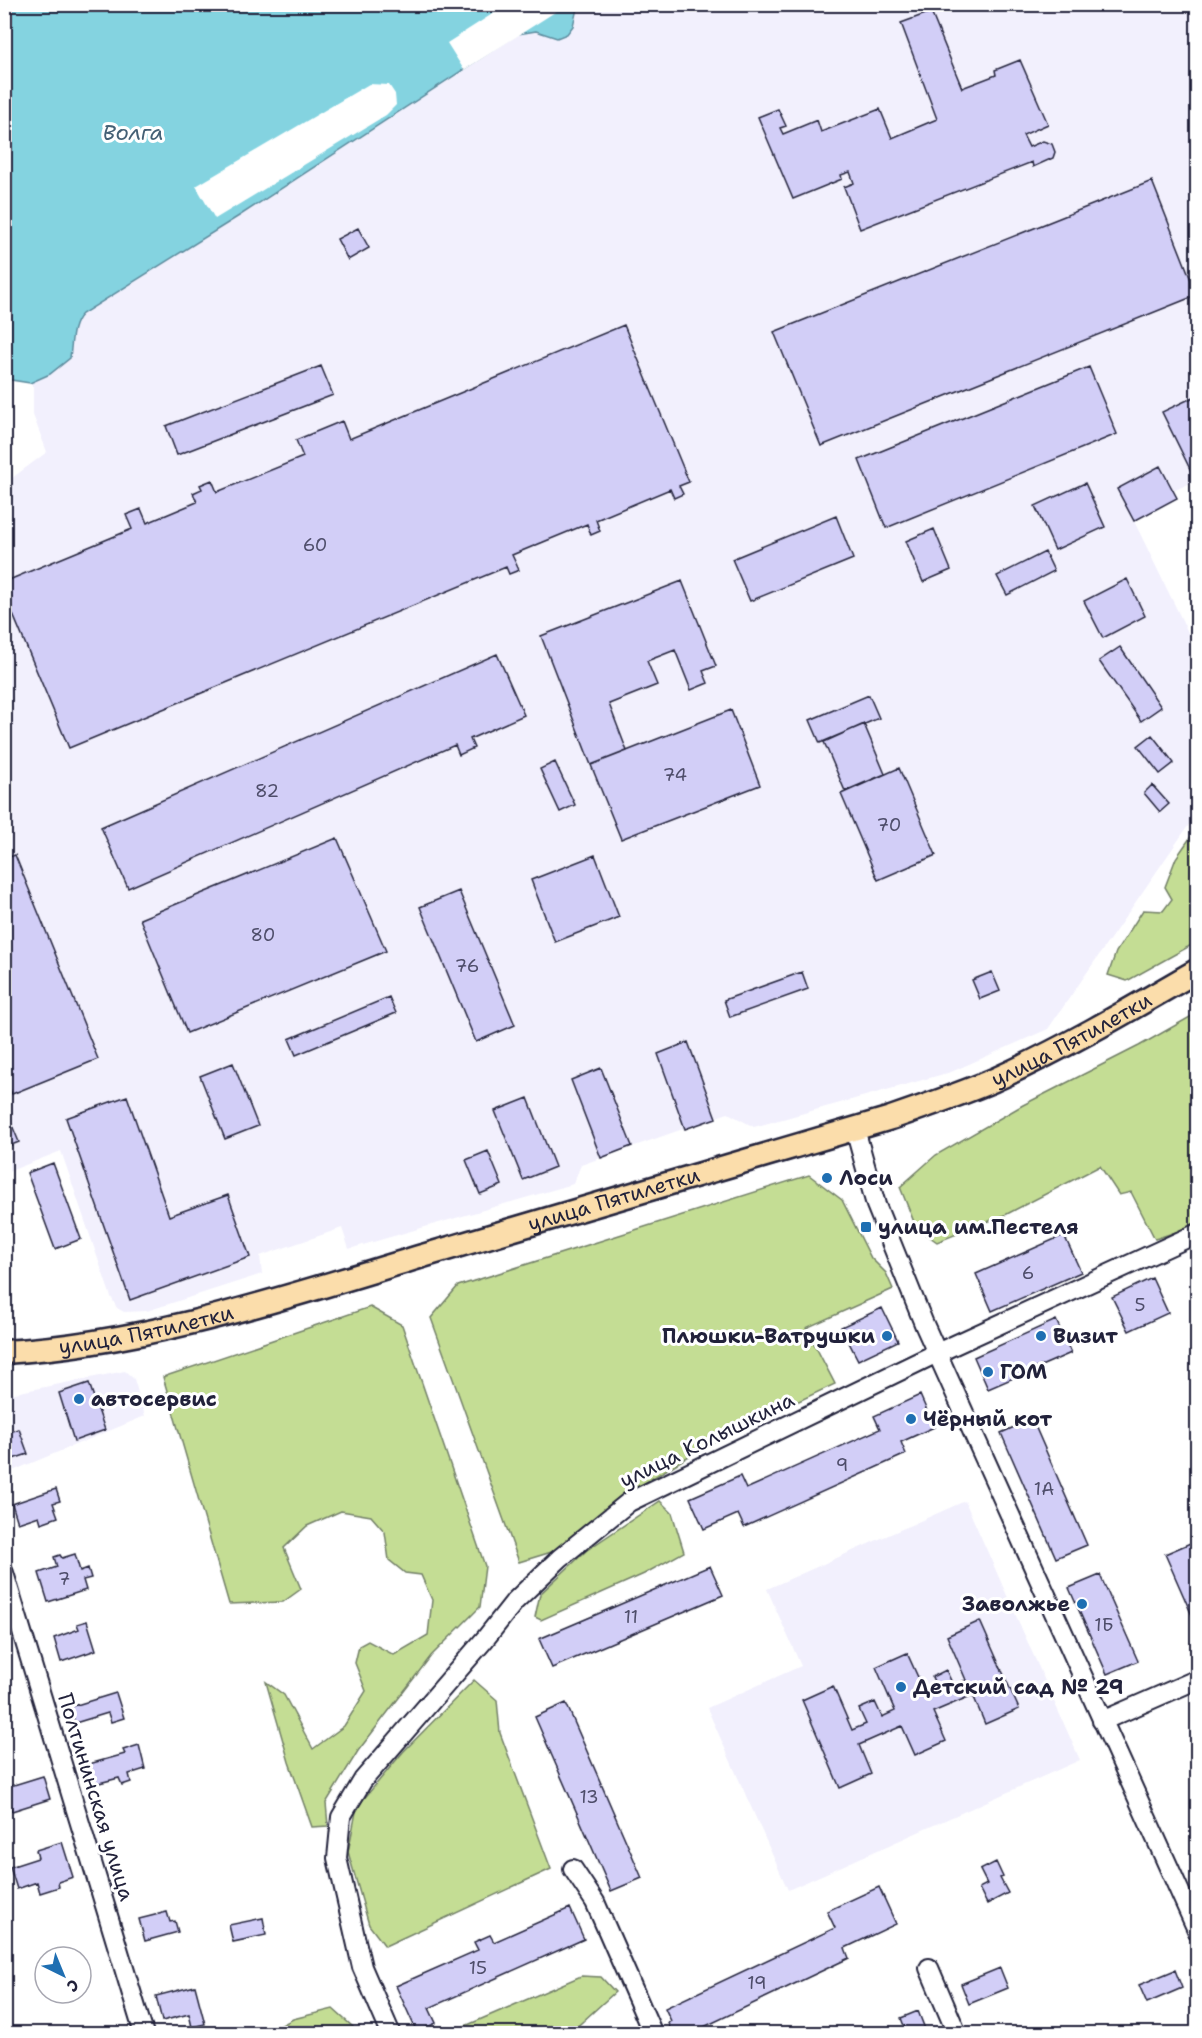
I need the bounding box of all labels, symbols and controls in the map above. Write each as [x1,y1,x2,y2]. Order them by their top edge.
water label: Волга [102,118,164,147]
house number: 60 [303,533,327,557]
house number: 74 [663,763,687,787]
house number: 82 [255,779,279,803]
house number: 70 [877,813,901,837]
house number: 80 [251,923,275,947]
house number: 76 [455,954,479,978]
street label: улица Пятилетки [987,986,1157,1093]
street label: улица Пятилетки [525,1161,703,1238]
place label: Лоси [839,1164,893,1192]
marker: Лоси [820,1171,834,1185]
place label: улица им.Пестеля [878,1213,1079,1241]
marker: улица им.Пестеля [859,1220,873,1234]
house number: 6 [1022,1261,1034,1285]
house number: 5 [1134,1293,1146,1317]
street label: улица Пятилетки [57,1298,237,1361]
place label: Плюшки-Ватрушки [662,1322,875,1350]
place label: Визит [1053,1322,1118,1350]
marker: Плюшки-Ватрушки [880,1329,894,1343]
marker: Визит [1034,1329,1048,1343]
place label: ГОМ [1000,1358,1048,1386]
marker: ГОМ [981,1365,995,1379]
place label: автосервис [91,1385,217,1413]
street label: улица Колышкина [615,1386,799,1494]
marker: автосервис [72,1392,86,1406]
place label: Чёрный кот [923,1405,1053,1433]
marker: Чёрный кот [904,1412,918,1426]
house number: 9 [836,1453,848,1477]
house number: 1А [1034,1477,1054,1501]
house number: 7 [58,1567,70,1591]
place label: Заволжье [962,1590,1070,1618]
marker: Заволжье [1075,1597,1089,1611]
house number: 11 [624,1605,638,1629]
house number: 1Б [1094,1613,1114,1637]
place label: Детский сад № 29 [913,1673,1124,1701]
marker: Детский сад № 29 [894,1680,908,1694]
street label: Полтининская улица [51,1690,141,1904]
house number: 13 [579,1785,599,1809]
north arrow [33,1945,93,2005]
house number: 15 [469,1956,487,1980]
house number: 19 [747,1971,767,1995]
text: С [62,1975,84,1997]

